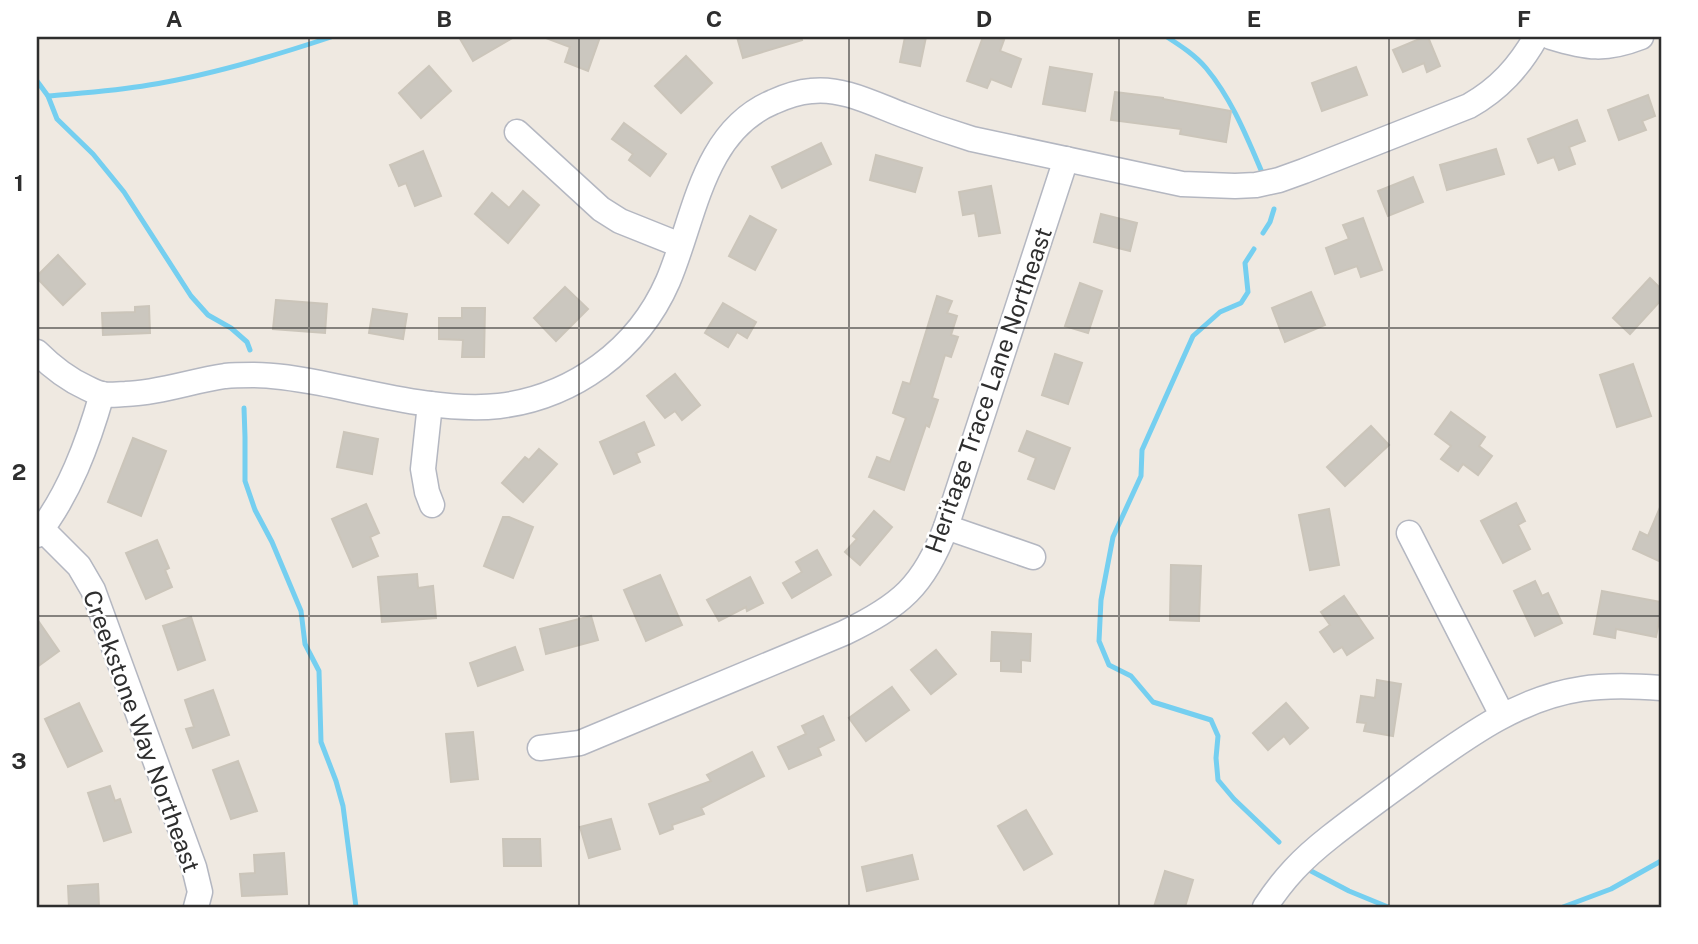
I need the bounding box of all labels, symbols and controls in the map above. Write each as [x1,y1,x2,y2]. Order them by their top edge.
text: A [166,5,183,32]
text: B [436,5,452,32]
text: C [706,5,722,32]
text: D [976,5,992,32]
text: E [1247,5,1261,32]
text: F [1517,5,1531,32]
text: 1 [14,169,24,196]
street label: Heritage Trace Lane Northeast [919,223,1057,557]
text: 2 [12,458,26,485]
street label: Creekstone Way Northeast [78,586,206,876]
text: 3 [11,747,27,774]

